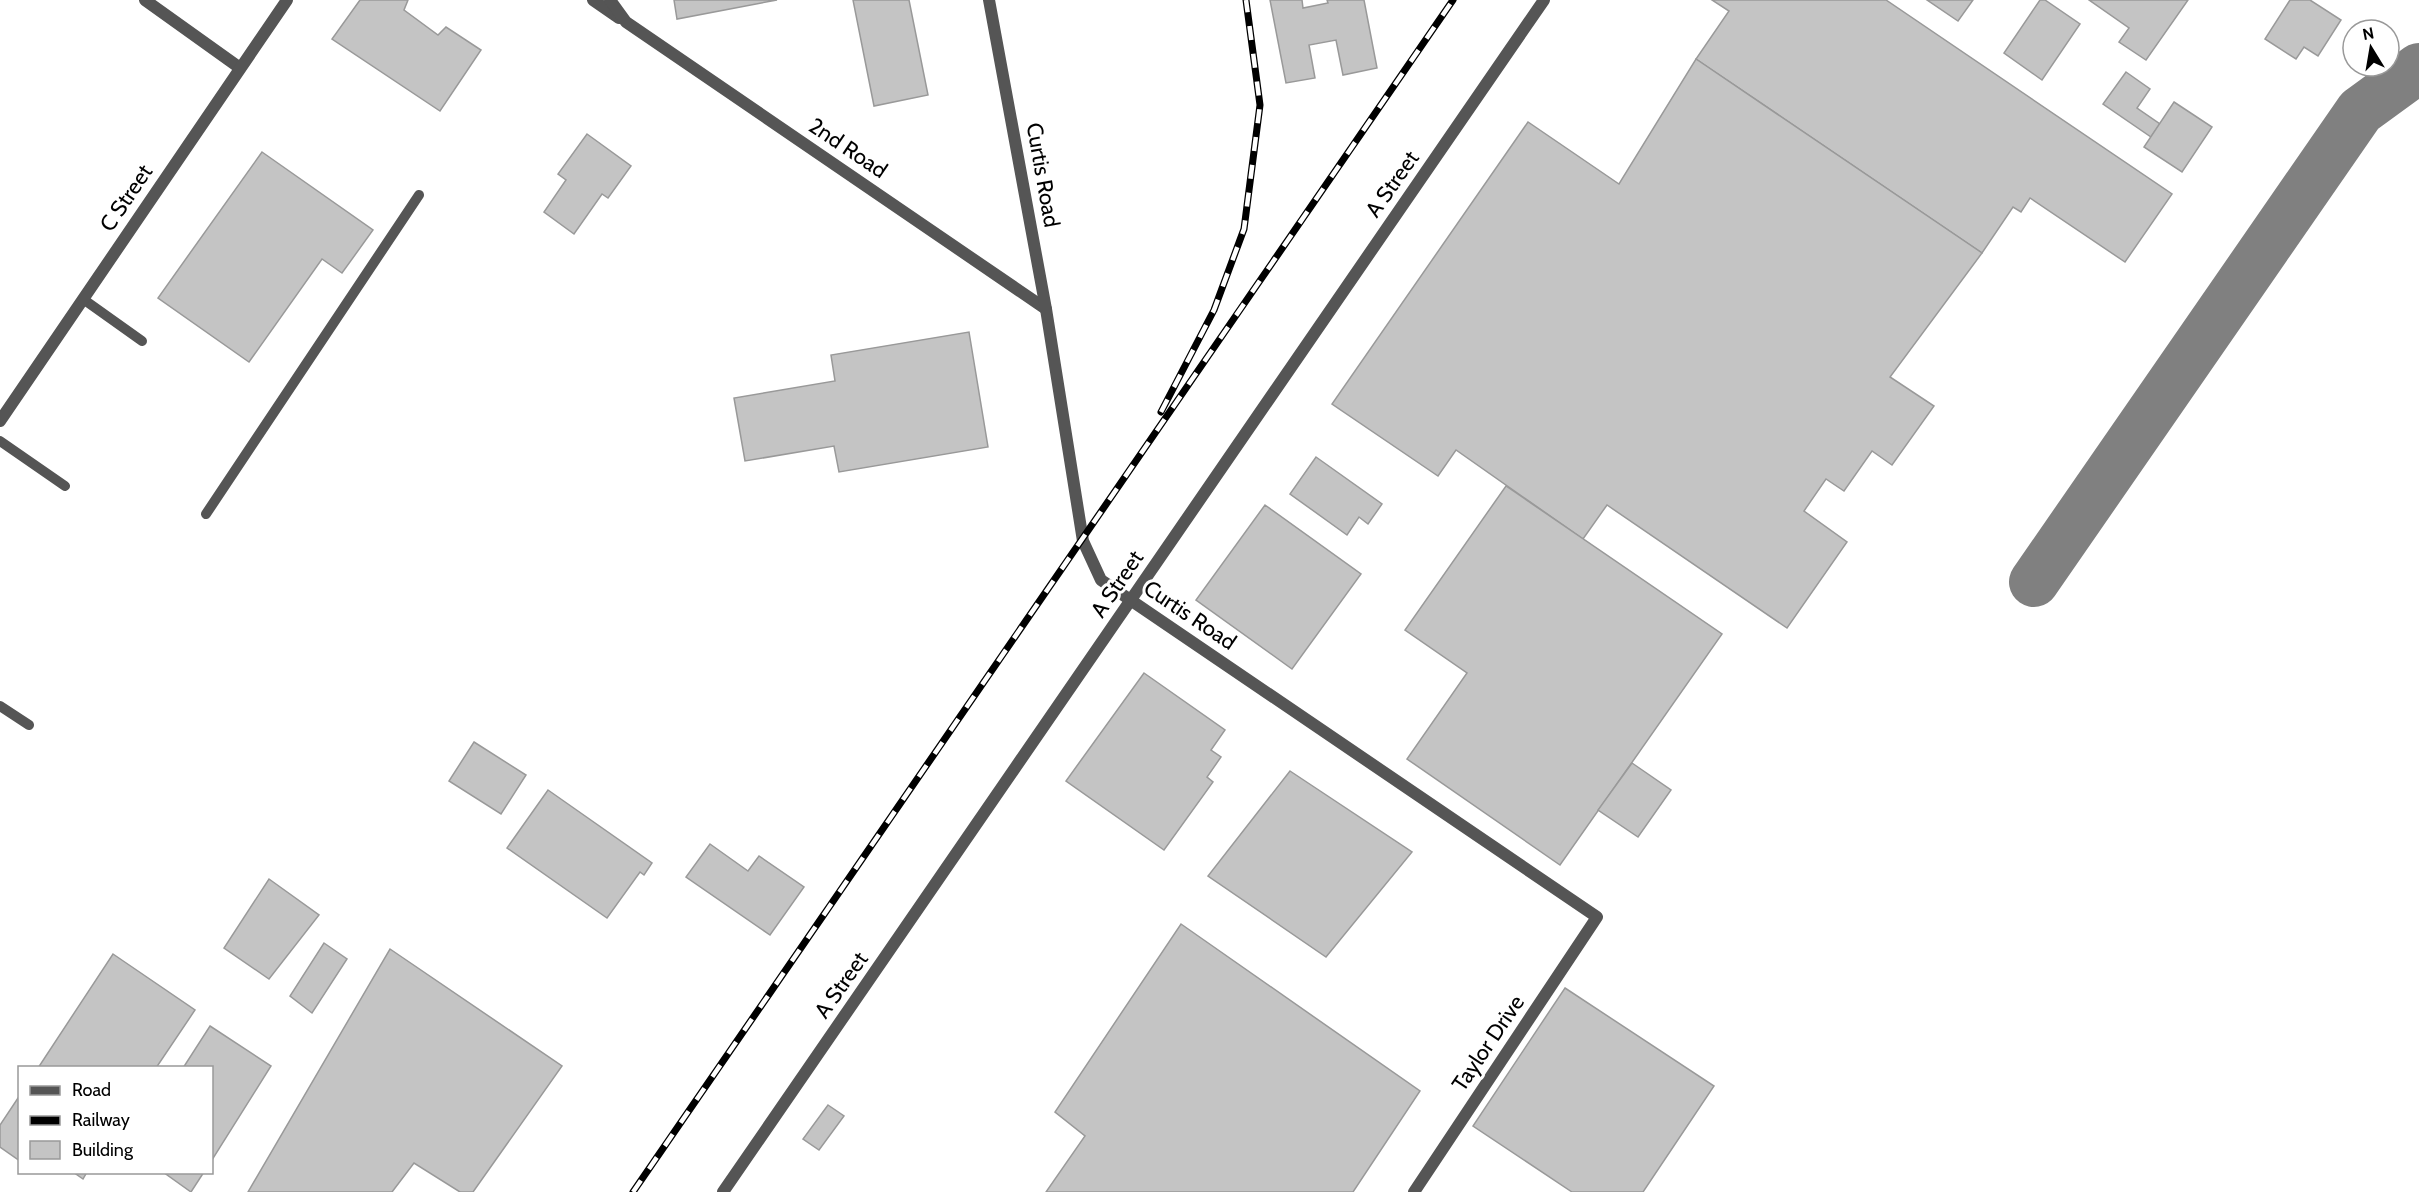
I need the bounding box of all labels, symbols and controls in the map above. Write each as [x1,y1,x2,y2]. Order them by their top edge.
north arrow [2341,18,2401,78]
text: N [2361,23,2376,44]
street label: 2nd Road [804,112,892,184]
street label: Curtis Road [1021,121,1065,229]
street label: A Street [1359,145,1425,222]
street label: C Street [94,159,158,237]
street label: A Street [1085,545,1149,623]
street label: Curtis Road [1139,574,1241,656]
street label: A Street [808,946,874,1023]
street label: Taylor Drive [1446,990,1530,1096]
legend [18,1066,213,1174]
text: Road [72,1079,111,1101]
text: Railway [72,1109,130,1131]
text: Building [72,1139,134,1161]

